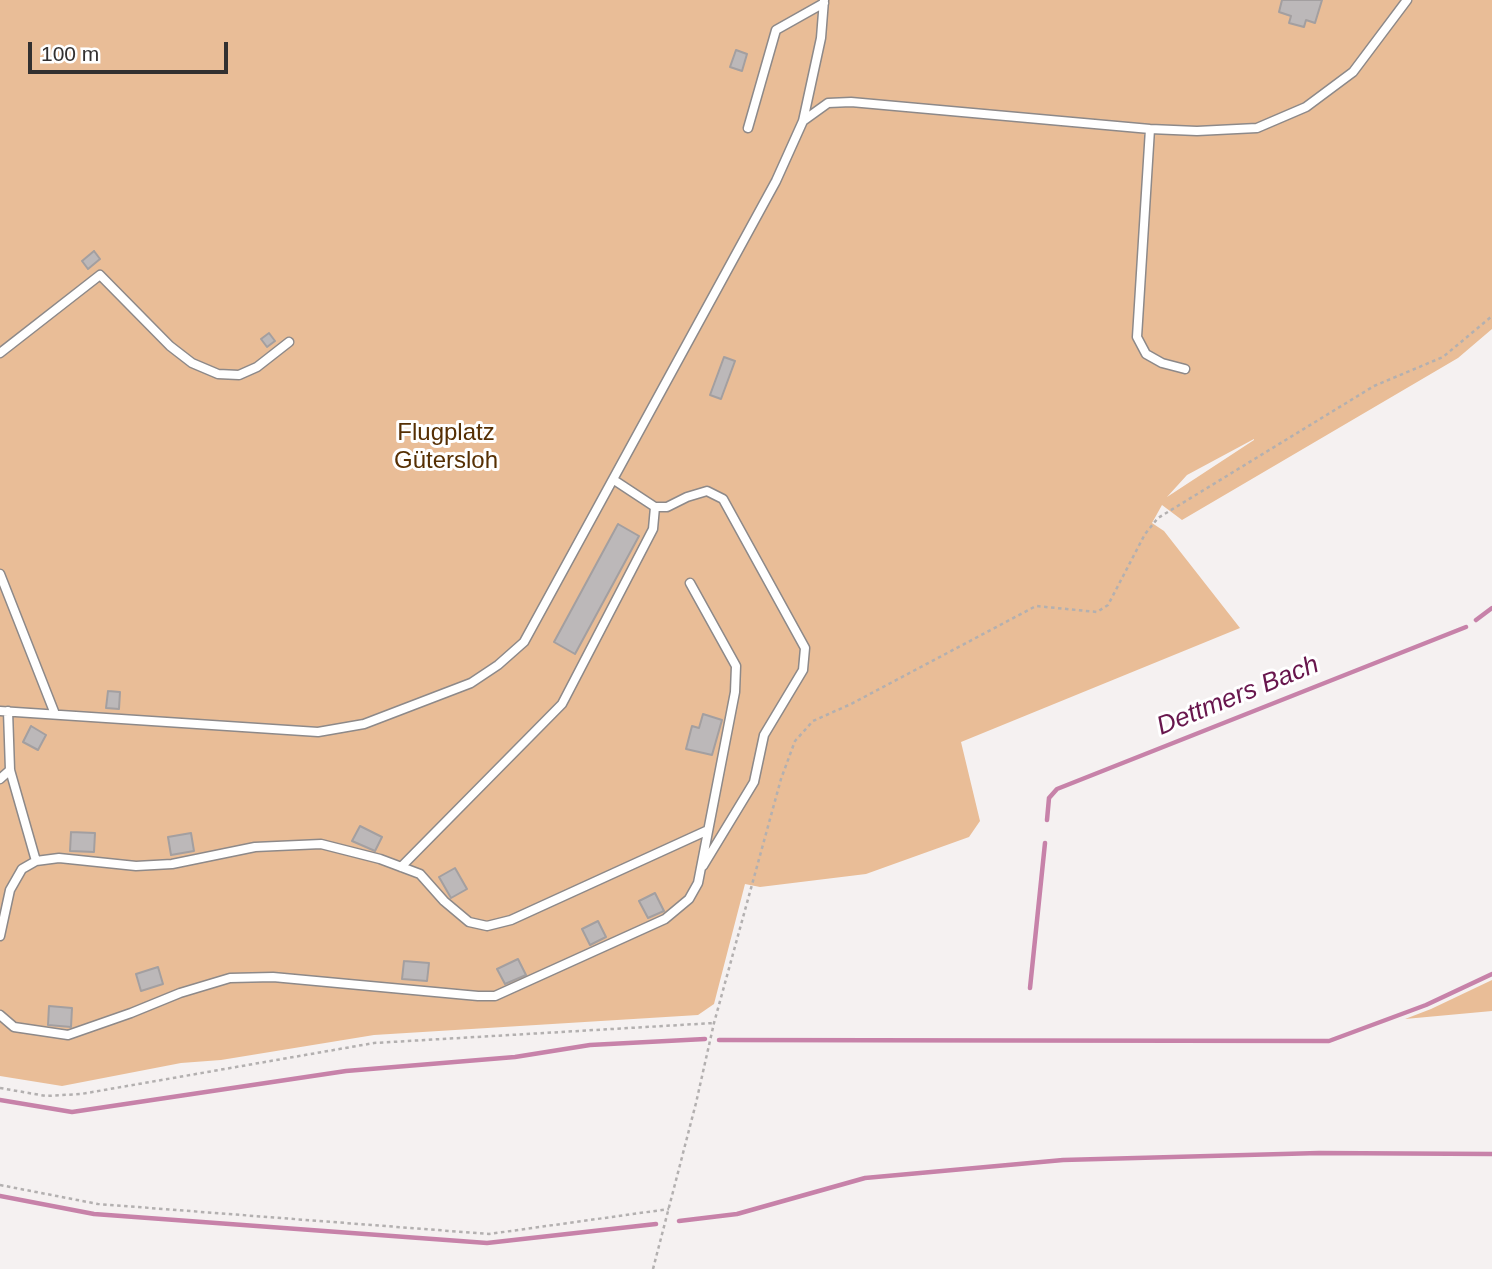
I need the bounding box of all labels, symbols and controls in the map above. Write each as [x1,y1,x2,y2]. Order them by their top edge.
scale bar [32,28,231,72]
text: 100 m [41,42,99,65]
park label: Flugplatz Gütersloh [394,419,498,475]
water label: Dettmers Bach [1152,649,1324,743]

